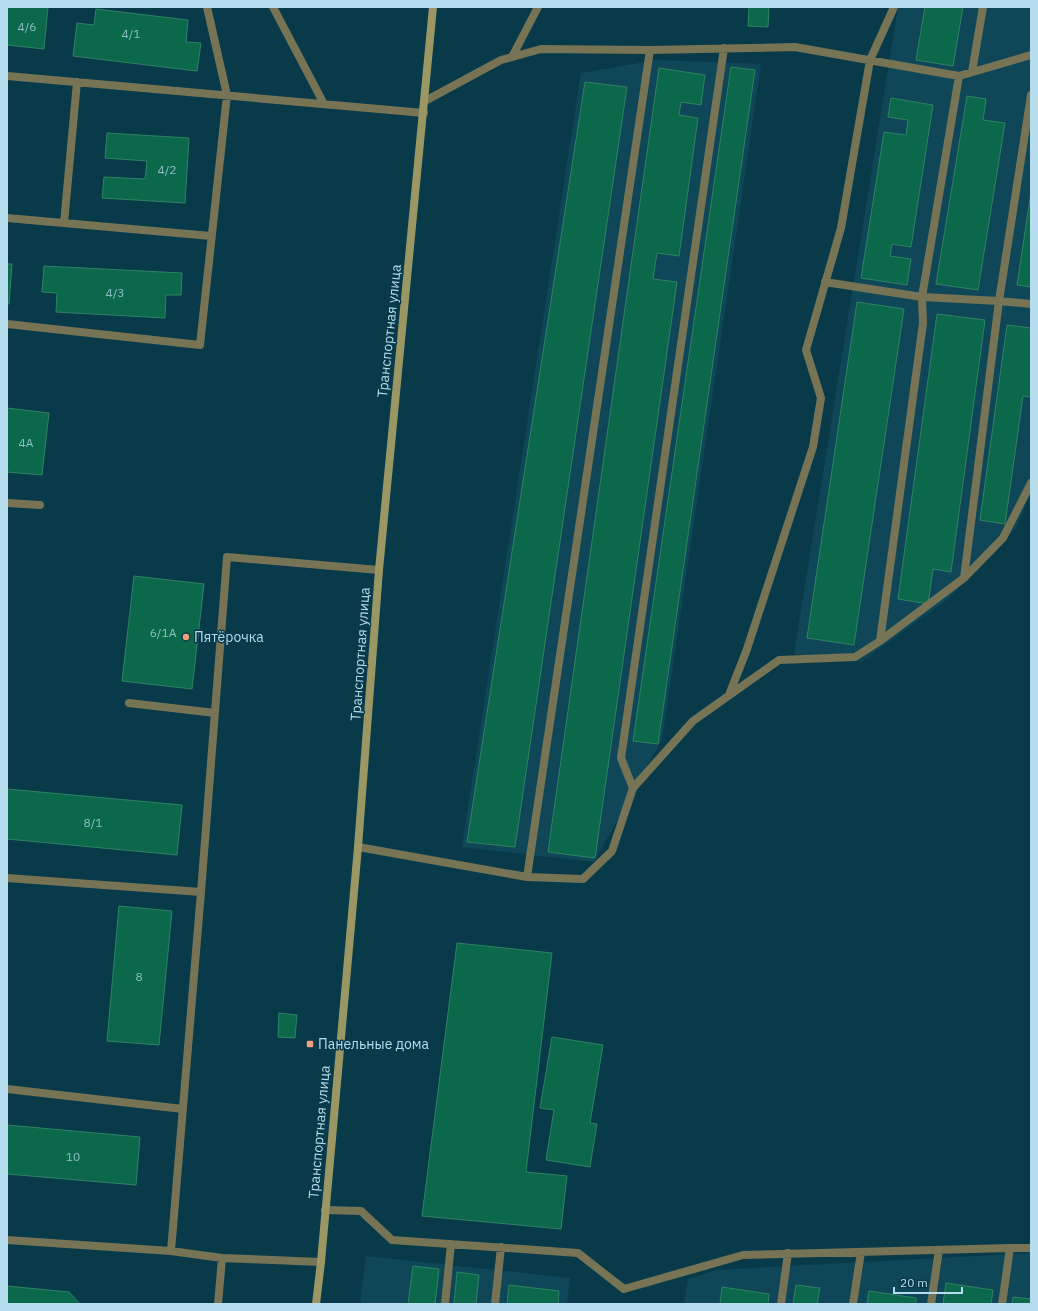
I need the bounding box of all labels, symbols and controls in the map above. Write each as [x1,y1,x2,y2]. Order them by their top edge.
house number: 4/6 [18,19,37,34]
house number: 4/1 [122,26,141,41]
house number: 4/2 [158,162,177,177]
street label: Транспортная улица [373,263,405,399]
house number: 4/3 [106,285,125,300]
house number: 4А [19,435,34,450]
street label: Транспортная улица [346,586,374,721]
house number: 6/1А [150,625,177,640]
place label: Пятёрочка [194,628,264,646]
marker: Пятёрочка [181,632,191,642]
house number: 8/1 [84,815,103,830]
house number: 8 [135,969,143,984]
place label: Панельные дома [318,1035,430,1053]
marker: Панельные дома [305,1039,315,1049]
street label: Транспортная улица [304,1064,334,1200]
house number: 10 [66,1149,80,1164]
scale bar [894,1269,962,1295]
text: 20 m [900,1275,928,1290]

